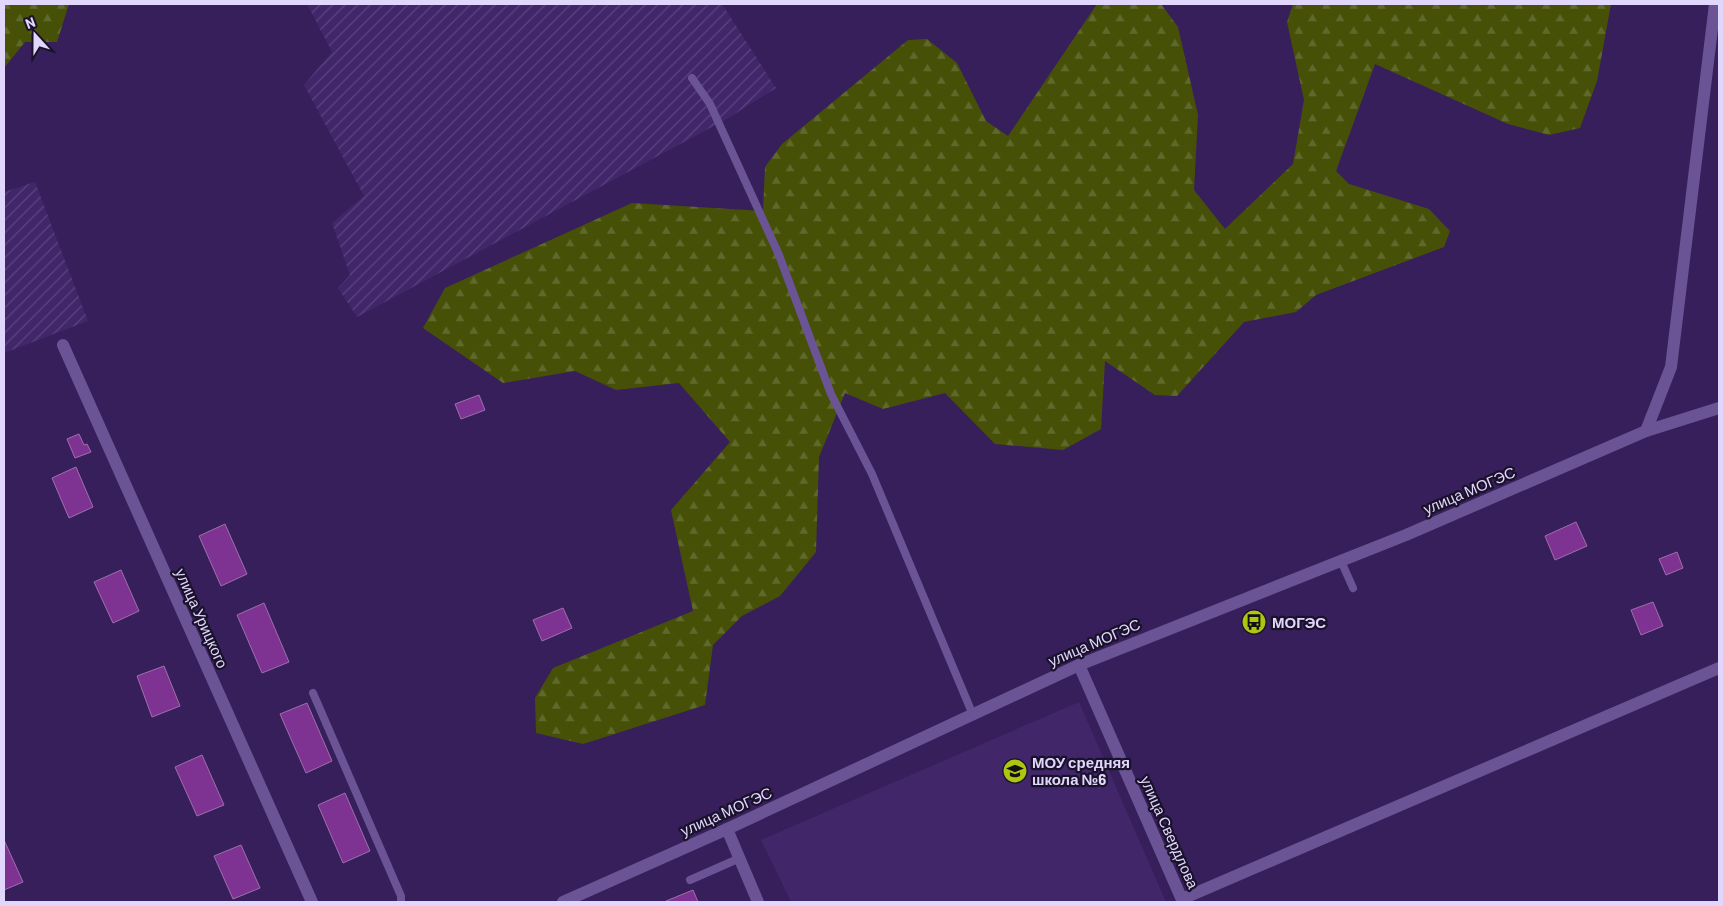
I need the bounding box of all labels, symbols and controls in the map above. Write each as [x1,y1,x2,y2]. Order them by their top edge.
north arrow [10,10,60,60]
text: N [23,13,38,32]
street label: улица МОГЭС [1420,462,1518,517]
street label: улица Урицкого [172,565,232,671]
bus stop icon: МОГЭС [1241,609,1267,635]
place label: МОГЭС [1272,613,1326,631]
street label: улица МОГЭС [1045,614,1143,669]
place label: МОУ средняя школа №6 [1032,753,1130,788]
school or university icon: МОУ средняя школа №6 [1002,758,1028,784]
street label: улица Свердлова [1137,773,1203,892]
street label: улица МОГЭС [678,783,775,839]

